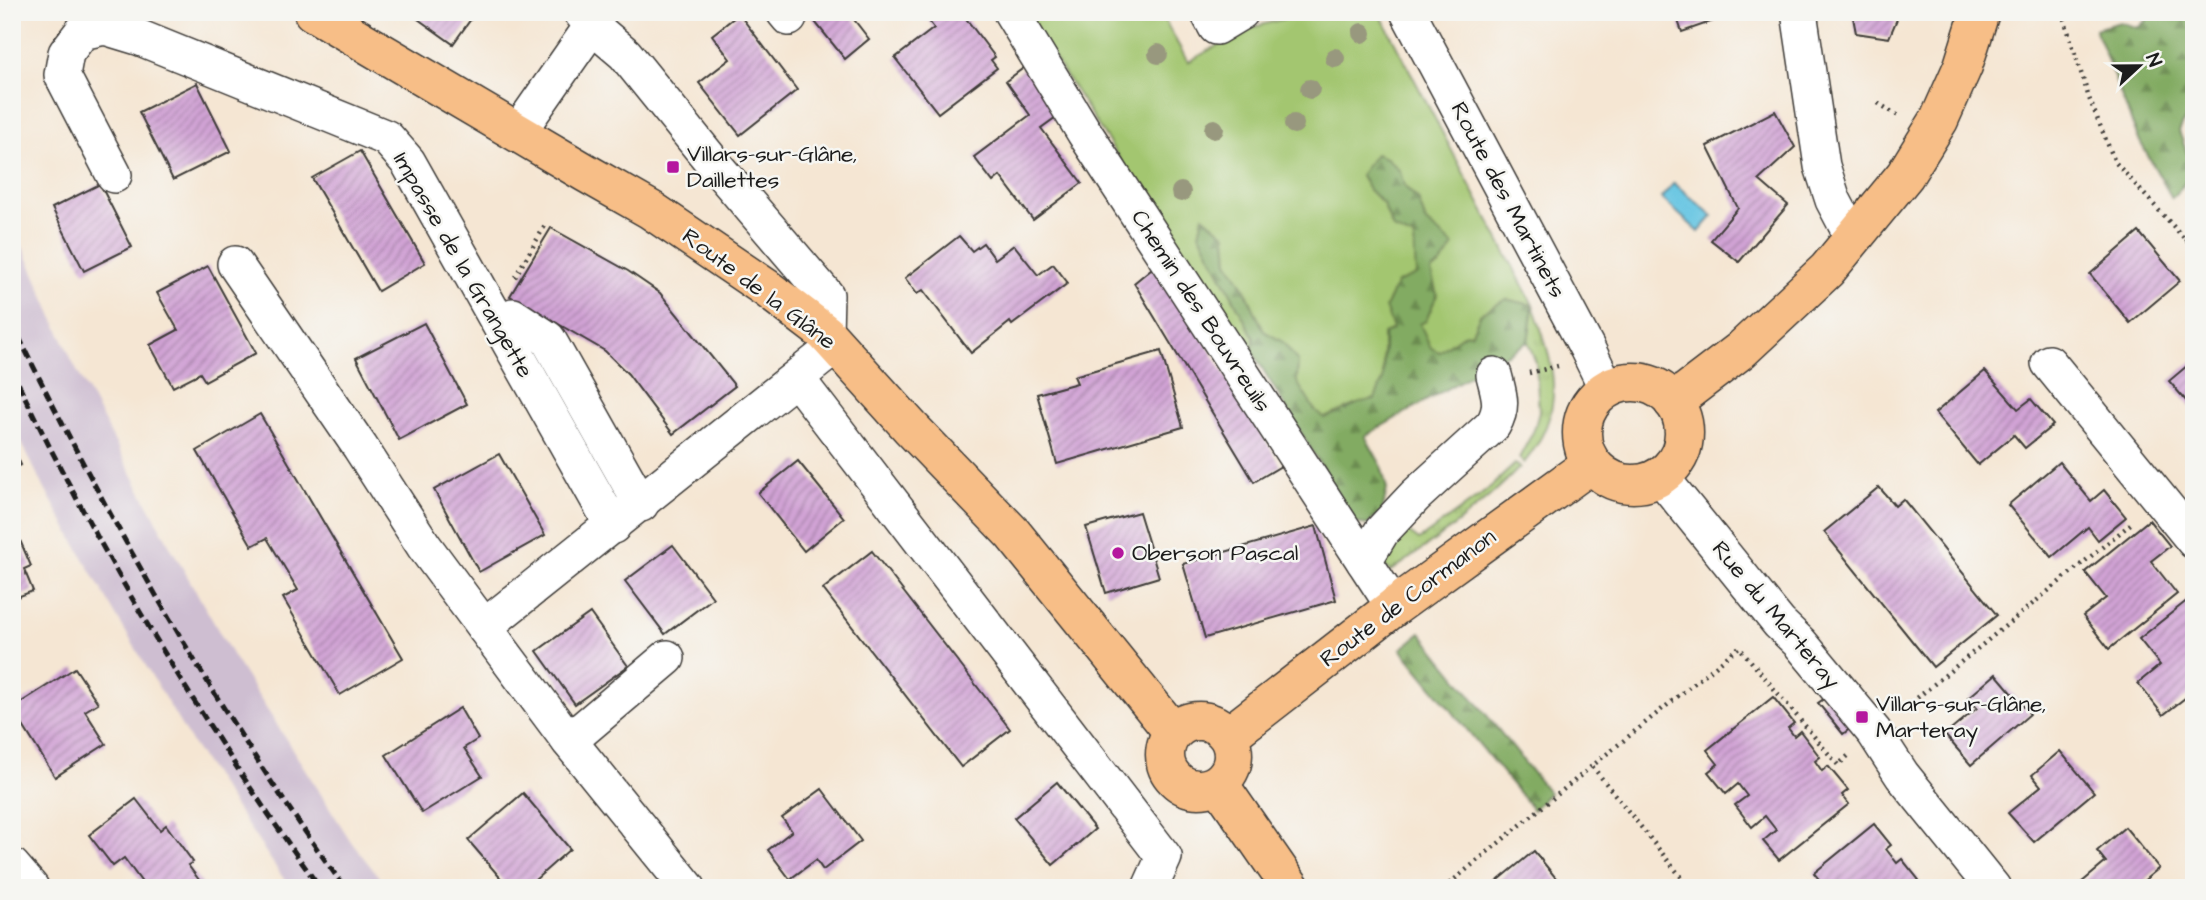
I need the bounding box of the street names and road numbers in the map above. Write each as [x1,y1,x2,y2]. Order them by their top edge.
street label: Route des Martinets [1443,96,1573,304]
street label: Impasse de la Grangette [384,146,541,384]
street label: Chemin des Bouvreuils [1123,204,1279,418]
street label: Route de la Glâne [675,221,843,357]
street label: Route de Cormanon [1313,521,1503,675]
street label: Rue du Marteray [1704,534,1848,697]

